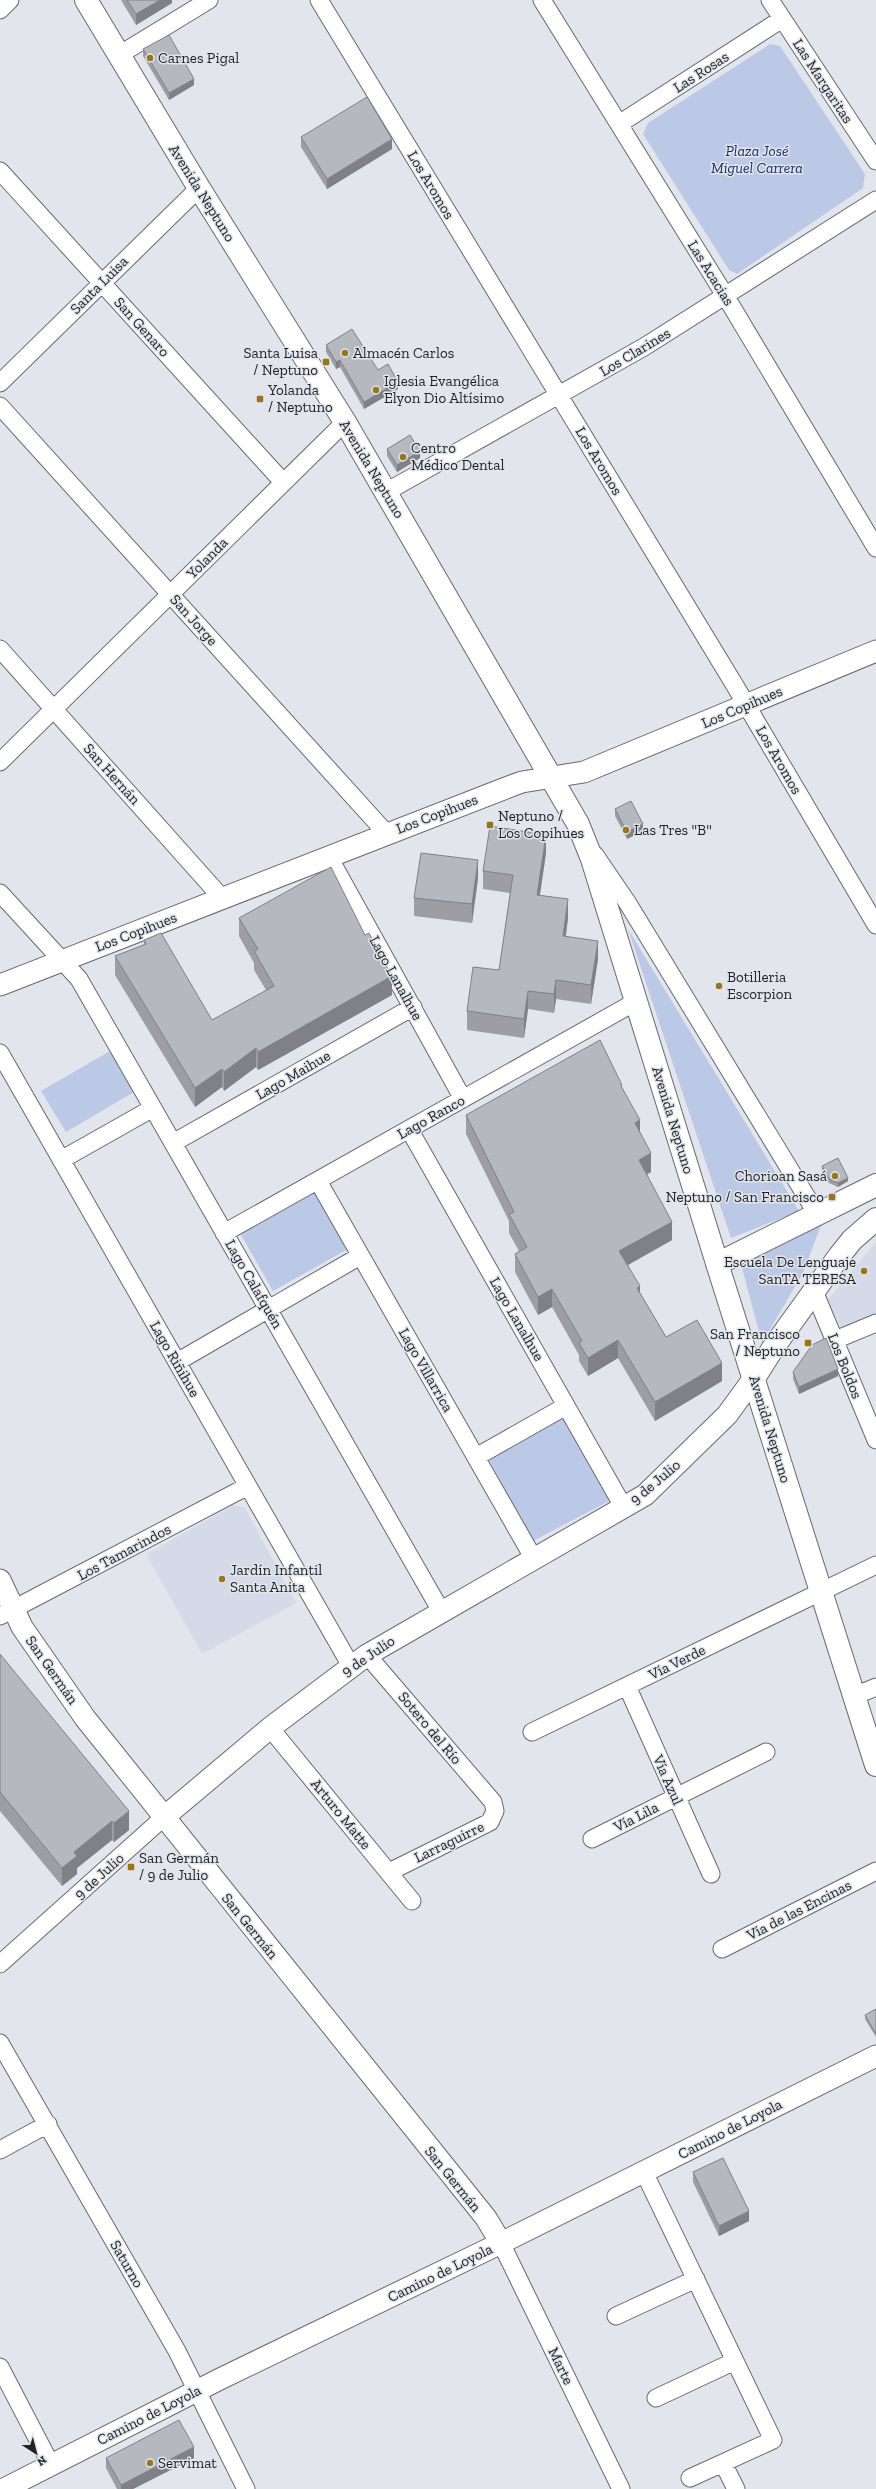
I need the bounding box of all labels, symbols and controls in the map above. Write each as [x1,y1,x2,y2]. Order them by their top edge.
street label: Las Margaritas [789,35,857,127]
street label: Las Rosas [670,47,732,97]
place label: Carnes Pigal [158,49,239,67]
marker: Carnes Pigal [145,53,155,63]
street label: Avenida Neptuno [165,141,239,245]
park label: Plaza José Miguel Carrera [711,142,803,177]
street label: Los Aromos [404,148,458,222]
street label: Las Acacias [684,237,738,309]
street label: Santa Luisa [66,252,132,318]
street label: San Genaro [110,293,174,361]
street label: Los Clarines [596,324,674,380]
place label: Santa Luisa / Neptuno [243,344,318,379]
place label: Almacén Carlos [353,344,454,362]
marker: Almacén Carlos [340,348,350,358]
marker: Santa Luisa / Neptuno [321,357,331,367]
place label: Iglesia Evangélica Elyon Dio Altísimo [384,372,504,407]
place label: Yolanda / Neptuno [267,381,333,416]
marker: Iglesia Evangélica Elyon Dio Altísimo [371,385,381,395]
marker: Yolanda / Neptuno [255,394,265,404]
street label: Avenida Neptuno [336,417,409,522]
street label: Los Aromos [572,424,626,498]
place label: Centro Médico Dental [411,439,504,474]
marker: Centro Médico Dental [398,452,408,462]
street label: Yolanda [182,534,231,583]
street label: San Jorge [166,591,222,649]
street label: Los Copihues [699,682,785,732]
street label: Los Aromos [752,722,806,798]
street label: San Hernán [80,740,144,809]
street label: Los Copihues [394,790,480,838]
place label: Neptuno / Los Copihues [498,807,584,842]
marker: Neptuno / Los Copihues [485,820,495,830]
place label: Las Tres "B" [634,821,712,839]
marker: Las Tres "B" [621,825,631,835]
street label: Los Copihues [93,908,179,956]
street label: Lago Lanalhue [365,933,427,1023]
place label: Botilleria Escorpion [727,968,792,1003]
marker: Botilleria Escorpion [714,981,724,991]
street label: Lago Maihue [252,1046,334,1104]
street label: Avenida Neptuno [648,1064,698,1176]
street label: Lago Ranco [394,1091,468,1143]
place label: Chorioan Sasá [735,1167,827,1185]
marker: Chorioan Sasá [830,1171,840,1181]
place label: Neptuno / San Francisco [666,1188,824,1206]
marker: Neptuno / San Francisco [827,1192,837,1202]
street label: Lago Calafquén [221,1236,287,1332]
place label: Escuela De Lenguaje SanTA TERESA [724,1253,856,1288]
marker: Escuela De Lenguaje SanTA TERESA [859,1266,869,1276]
street label: Lago Lanalhue [486,1274,548,1364]
street label: Lago Riñihue [146,1318,204,1400]
street label: Lago Villarrica [395,1325,457,1415]
place label: San Francisco / Neptuno [710,1325,800,1360]
street label: Los Boldos [824,1331,866,1401]
marker: San Francisco / Neptuno [803,1338,813,1348]
street label: Avenida Neptuno [745,1373,795,1485]
street label: 9 de Julio [626,1455,684,1508]
street label: Los Tamarindos [74,1520,174,1584]
place label: Jardín Infantil Santa Anita [230,1561,322,1596]
marker: Jardín Infantil Santa Anita [217,1574,227,1584]
street label: 9 de Julio [338,1631,398,1680]
street label: San Germán [22,1632,82,1708]
street label: Vía Verde [645,1641,708,1684]
street label: Sotero del Río [394,1688,466,1768]
street label: Vía Azul [649,1751,687,1808]
street label: Arturo Matte [307,1775,375,1853]
street label: Vía Lila [610,1798,661,1836]
street label: Larraguirre [411,1817,487,1867]
street label: 9 de Julio [70,1849,128,1903]
place label: San Germán / 9 de Julio [139,1849,219,1884]
marker: San Germán / 9 de Julio [126,1862,136,1872]
street label: Vía de las Encinas [743,1876,854,1945]
street label: San Germán [218,1889,282,1963]
street label: Camino de Loyola [675,2095,785,2163]
street label: San Germán [421,2142,485,2216]
street label: Saturno [106,2237,148,2291]
street label: Camino de Loyola [385,2240,495,2306]
street label: Marte [544,2344,578,2388]
street label: Camino de Loyola [94,2381,204,2449]
north arrow [16,2433,56,2473]
text: N [34,2453,49,2469]
place label: Servimat [158,2454,217,2472]
marker: Servimat [145,2458,155,2468]

